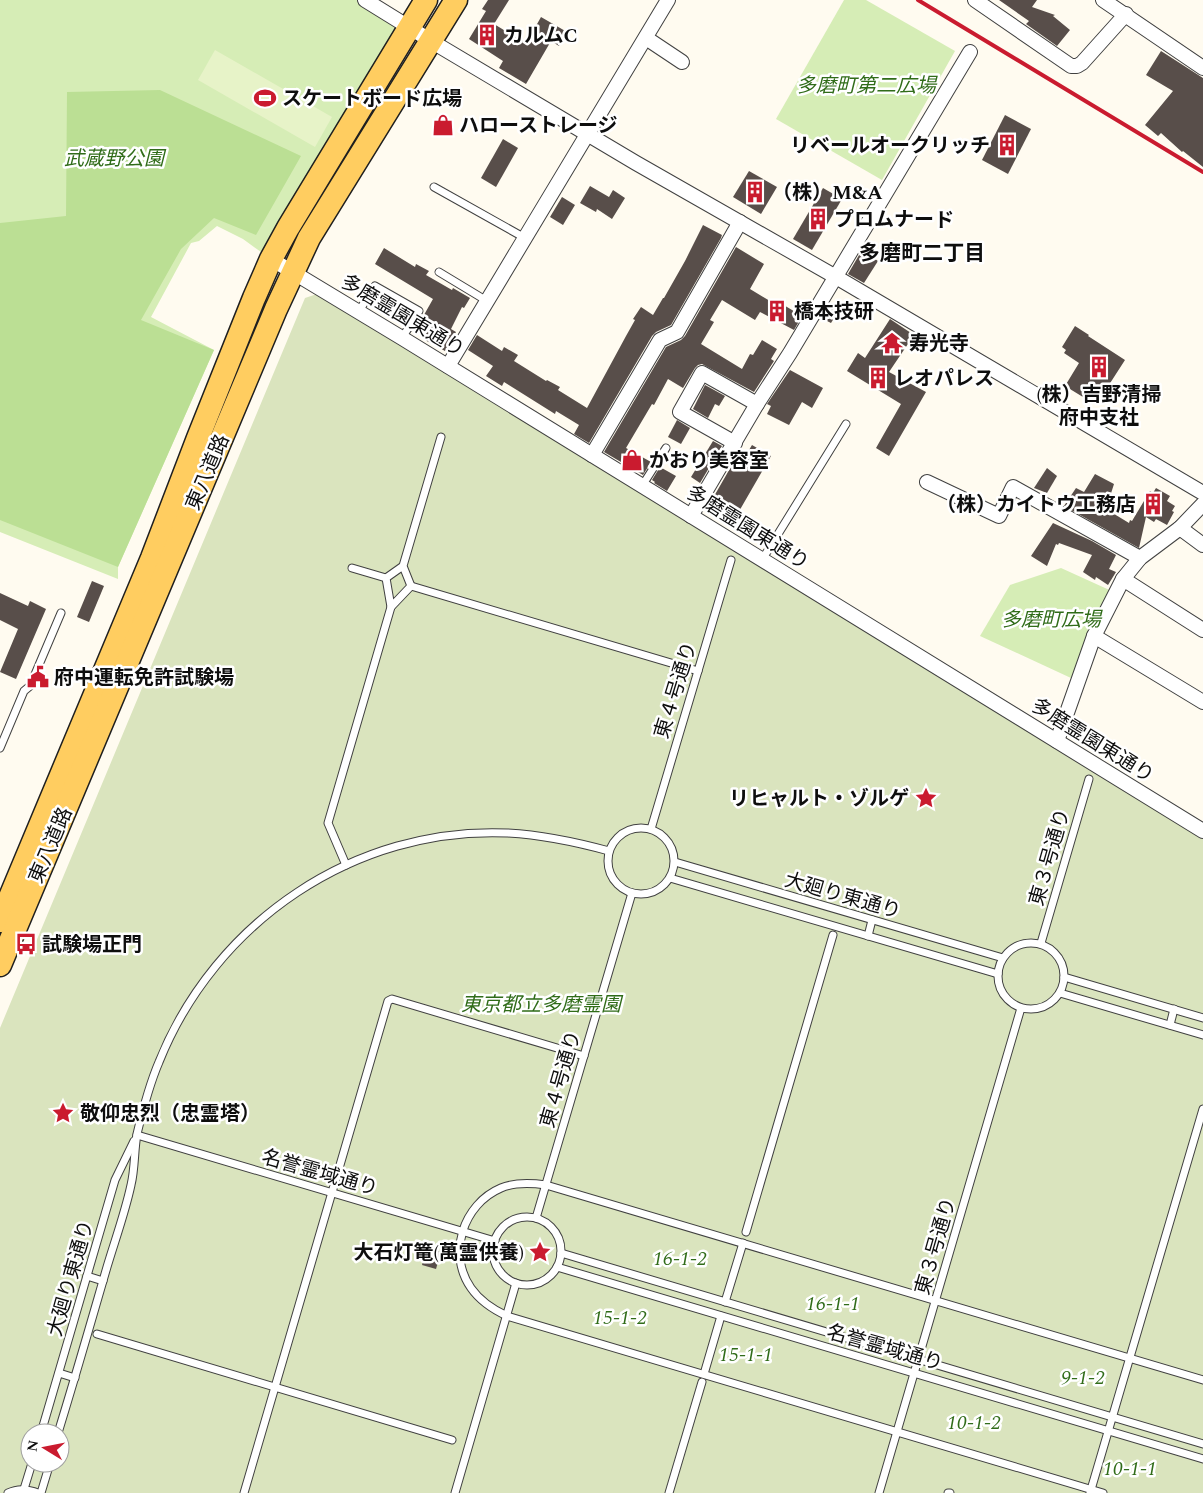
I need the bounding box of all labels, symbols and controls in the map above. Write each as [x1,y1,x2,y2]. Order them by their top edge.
place label: カルムC [504,21,578,51]
building icon: カルムC [474,22,500,48]
park label: 多磨町第二広場 [796,71,938,101]
place label: スケートボード広場 [282,84,462,114]
sports icon: スケートボード広場 [252,85,278,111]
place label: ハローストレージ [459,111,618,141]
shop icon: ハローストレージ [430,112,456,138]
place label: リベールオークリッチ [790,131,990,161]
building icon: リベールオークリッチ [994,132,1020,158]
park label: 武蔵野公園 [64,144,167,174]
place label: （株）M&A [772,178,883,208]
building icon: （株）M&A [742,179,768,205]
place label: プロムナード [834,205,954,235]
building icon: プロムナード [805,206,831,232]
district label: 多磨町二丁目 [859,238,985,270]
street label: 多磨霊園東通り [335,267,470,365]
place label: 橋本技研 [794,297,874,327]
building icon: 橋本技研 [764,298,790,324]
place label: 寿光寺 [909,329,969,359]
temple icon: 寿光寺 [879,330,905,356]
building icon: (株）吉野清掃 府中支社 [1086,354,1112,380]
place label: レオパレス [894,364,994,394]
building icon: レオパレス [865,365,891,391]
place label: (株）吉野清掃 府中支社 [1036,380,1162,433]
street label: 東八道路 [178,430,237,515]
place label: かおり美容室 [649,446,769,476]
shop icon: かおり美容室 [619,447,645,473]
street label: 多磨霊園東通り [680,478,815,578]
place label: （株）カイトウ工務店 [936,490,1136,520]
building icon: （株）カイトウ工務店 [1140,491,1166,517]
park label: 多磨町広場 [1001,605,1103,635]
street label: 東４号通り [647,638,705,742]
place label: 府中運転免許試験場 [54,663,234,693]
public building icon: 府中運転免許試験場 [25,664,51,690]
street label: 多磨霊園東通り [1025,691,1160,791]
place label: リヒャルト・ゾルゲ [729,784,909,814]
place icon: リヒャルト・ゾルゲ [913,785,939,811]
street label: 東八道路 [21,803,80,888]
street label: 東３号通り [1022,805,1078,909]
street label: 大廻り東通り [781,865,905,927]
place label: 試験場正門 [42,930,142,960]
bus stop icon: 試験場正門 [13,931,39,957]
park label: 東京都立多磨霊園 [461,990,624,1020]
street label: 東４号通り [533,1027,589,1131]
place label: 敬仰忠烈（忠霊塔） [80,1099,260,1129]
place icon: 敬仰忠烈（忠霊塔） [50,1100,76,1126]
street label: 名誉霊域通り [258,1142,382,1204]
street label: 東３号通り [908,1194,964,1298]
street label: 大廻り東通り [40,1216,102,1340]
place label: 大石灯篭(萬霊供養) [354,1238,524,1268]
place icon: 大石灯篭(萬霊供養) [527,1239,553,1265]
park label: 16-1-2 [653,1244,707,1274]
park label: 16-1-1 [806,1289,860,1319]
park label: 15-1-2 [593,1303,647,1333]
street label: 名誉霊域通り [823,1317,947,1379]
park label: 15-1-1 [719,1340,773,1370]
park label: 9-1-2 [1061,1363,1105,1393]
park label: 10-1-2 [947,1408,1001,1438]
north arrow [20,1423,70,1473]
text: N [21,1438,44,1453]
park label: 10-1-1 [1103,1454,1157,1484]

